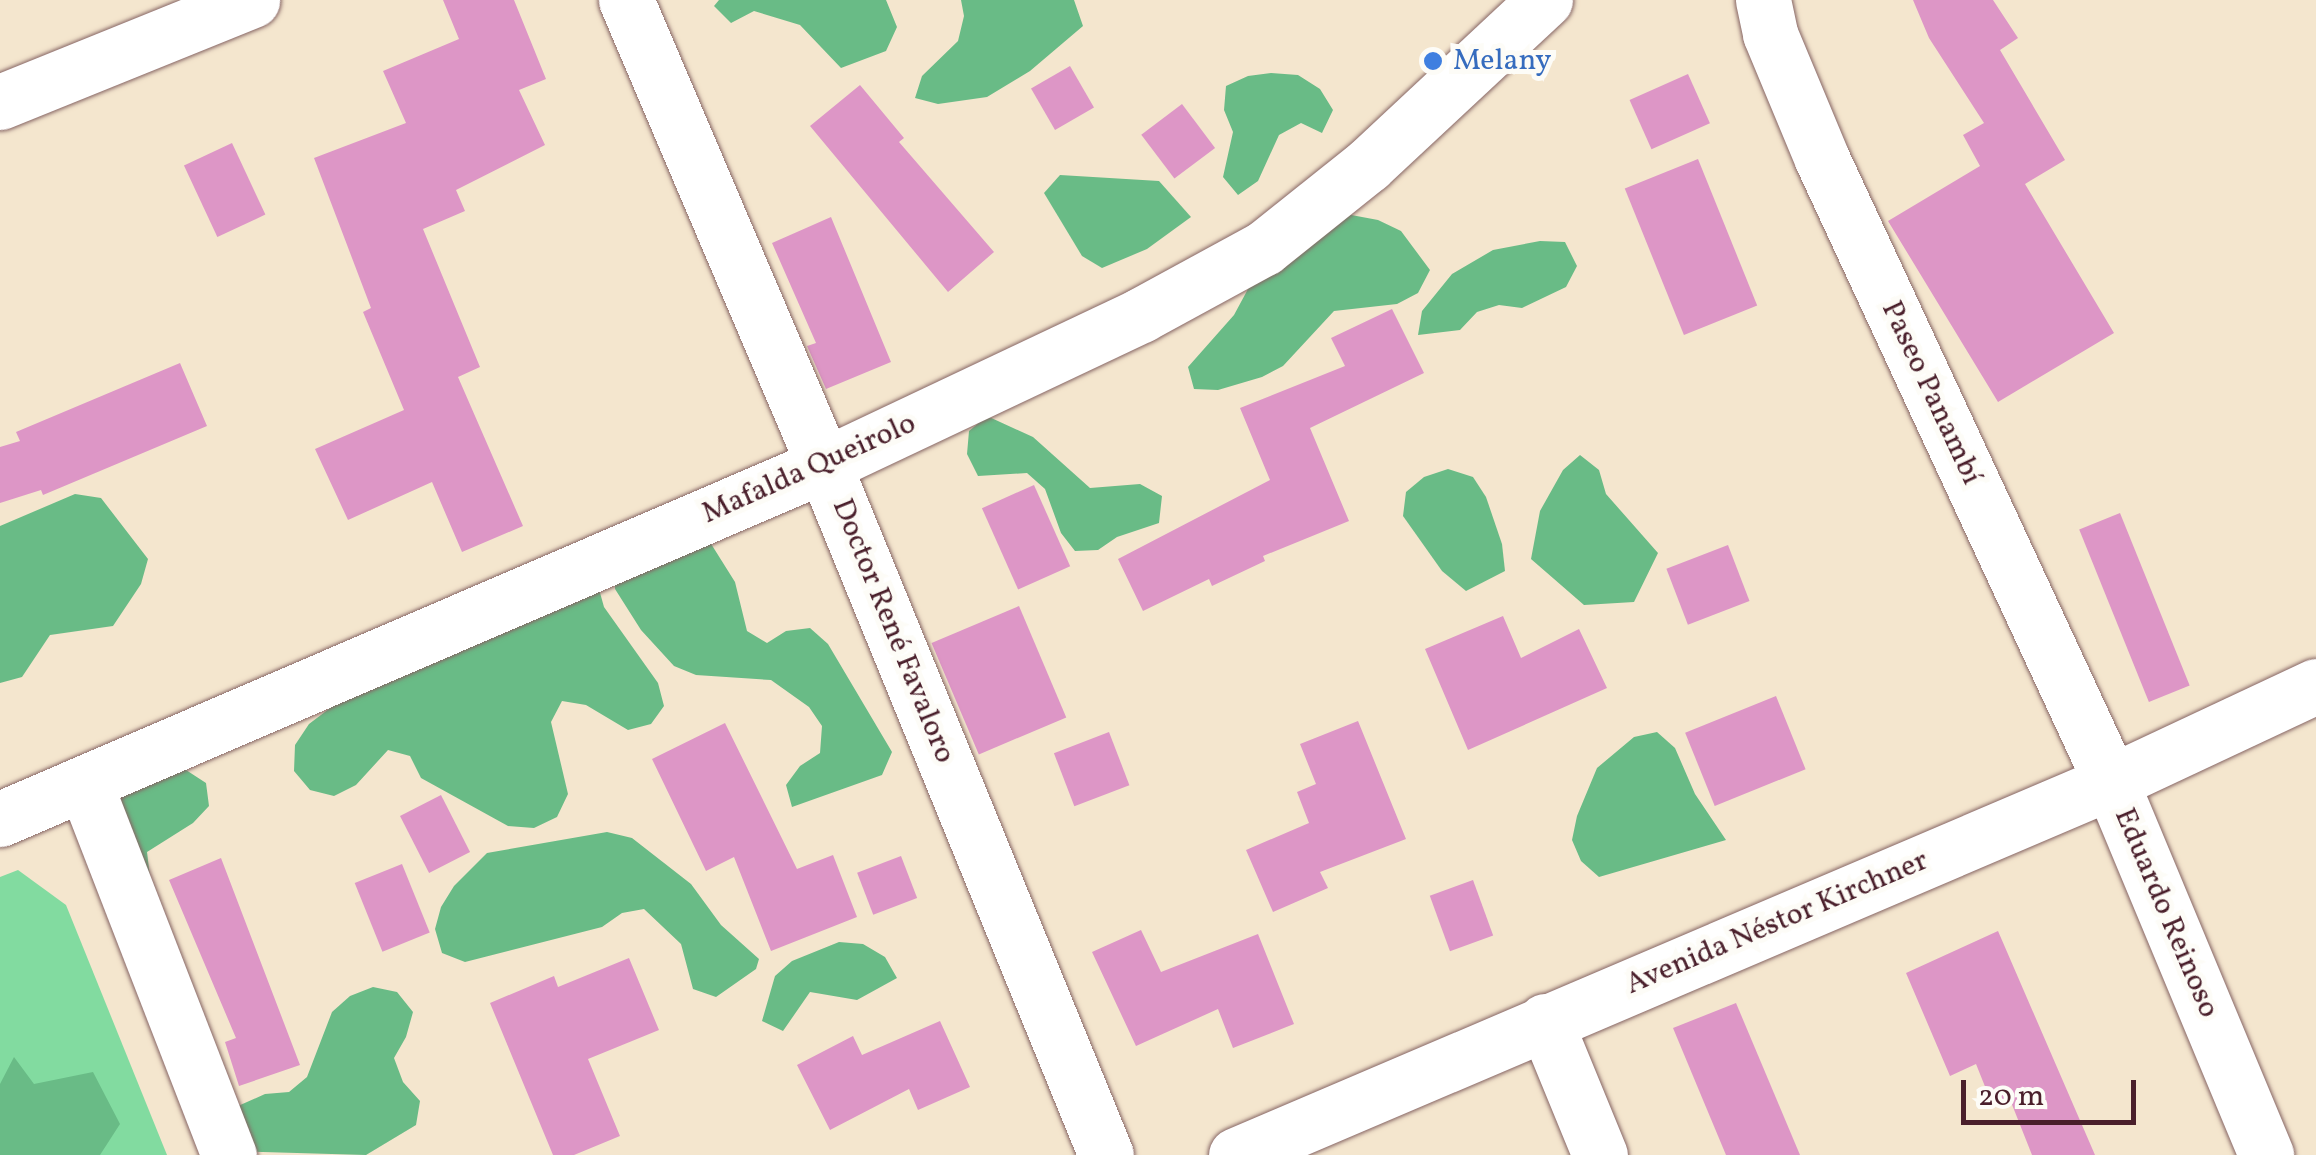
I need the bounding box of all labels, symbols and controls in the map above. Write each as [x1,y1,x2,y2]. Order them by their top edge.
place label: Melany [1453,43,1551,79]
marker: Melany [1422,50,1444,72]
street label: Paseo Panambí [1873,295,1989,491]
street label: Mafalda Queirolo [697,406,921,532]
street label: Doctor René Favaloro [824,494,962,768]
street label: Eduardo Reinoso [2106,803,2226,1023]
street label: Avenida Néstor Kirchner [1620,843,1934,1003]
scale bar [1966,1060,2141,1122]
text: 20 m [1978,1076,2044,1118]

